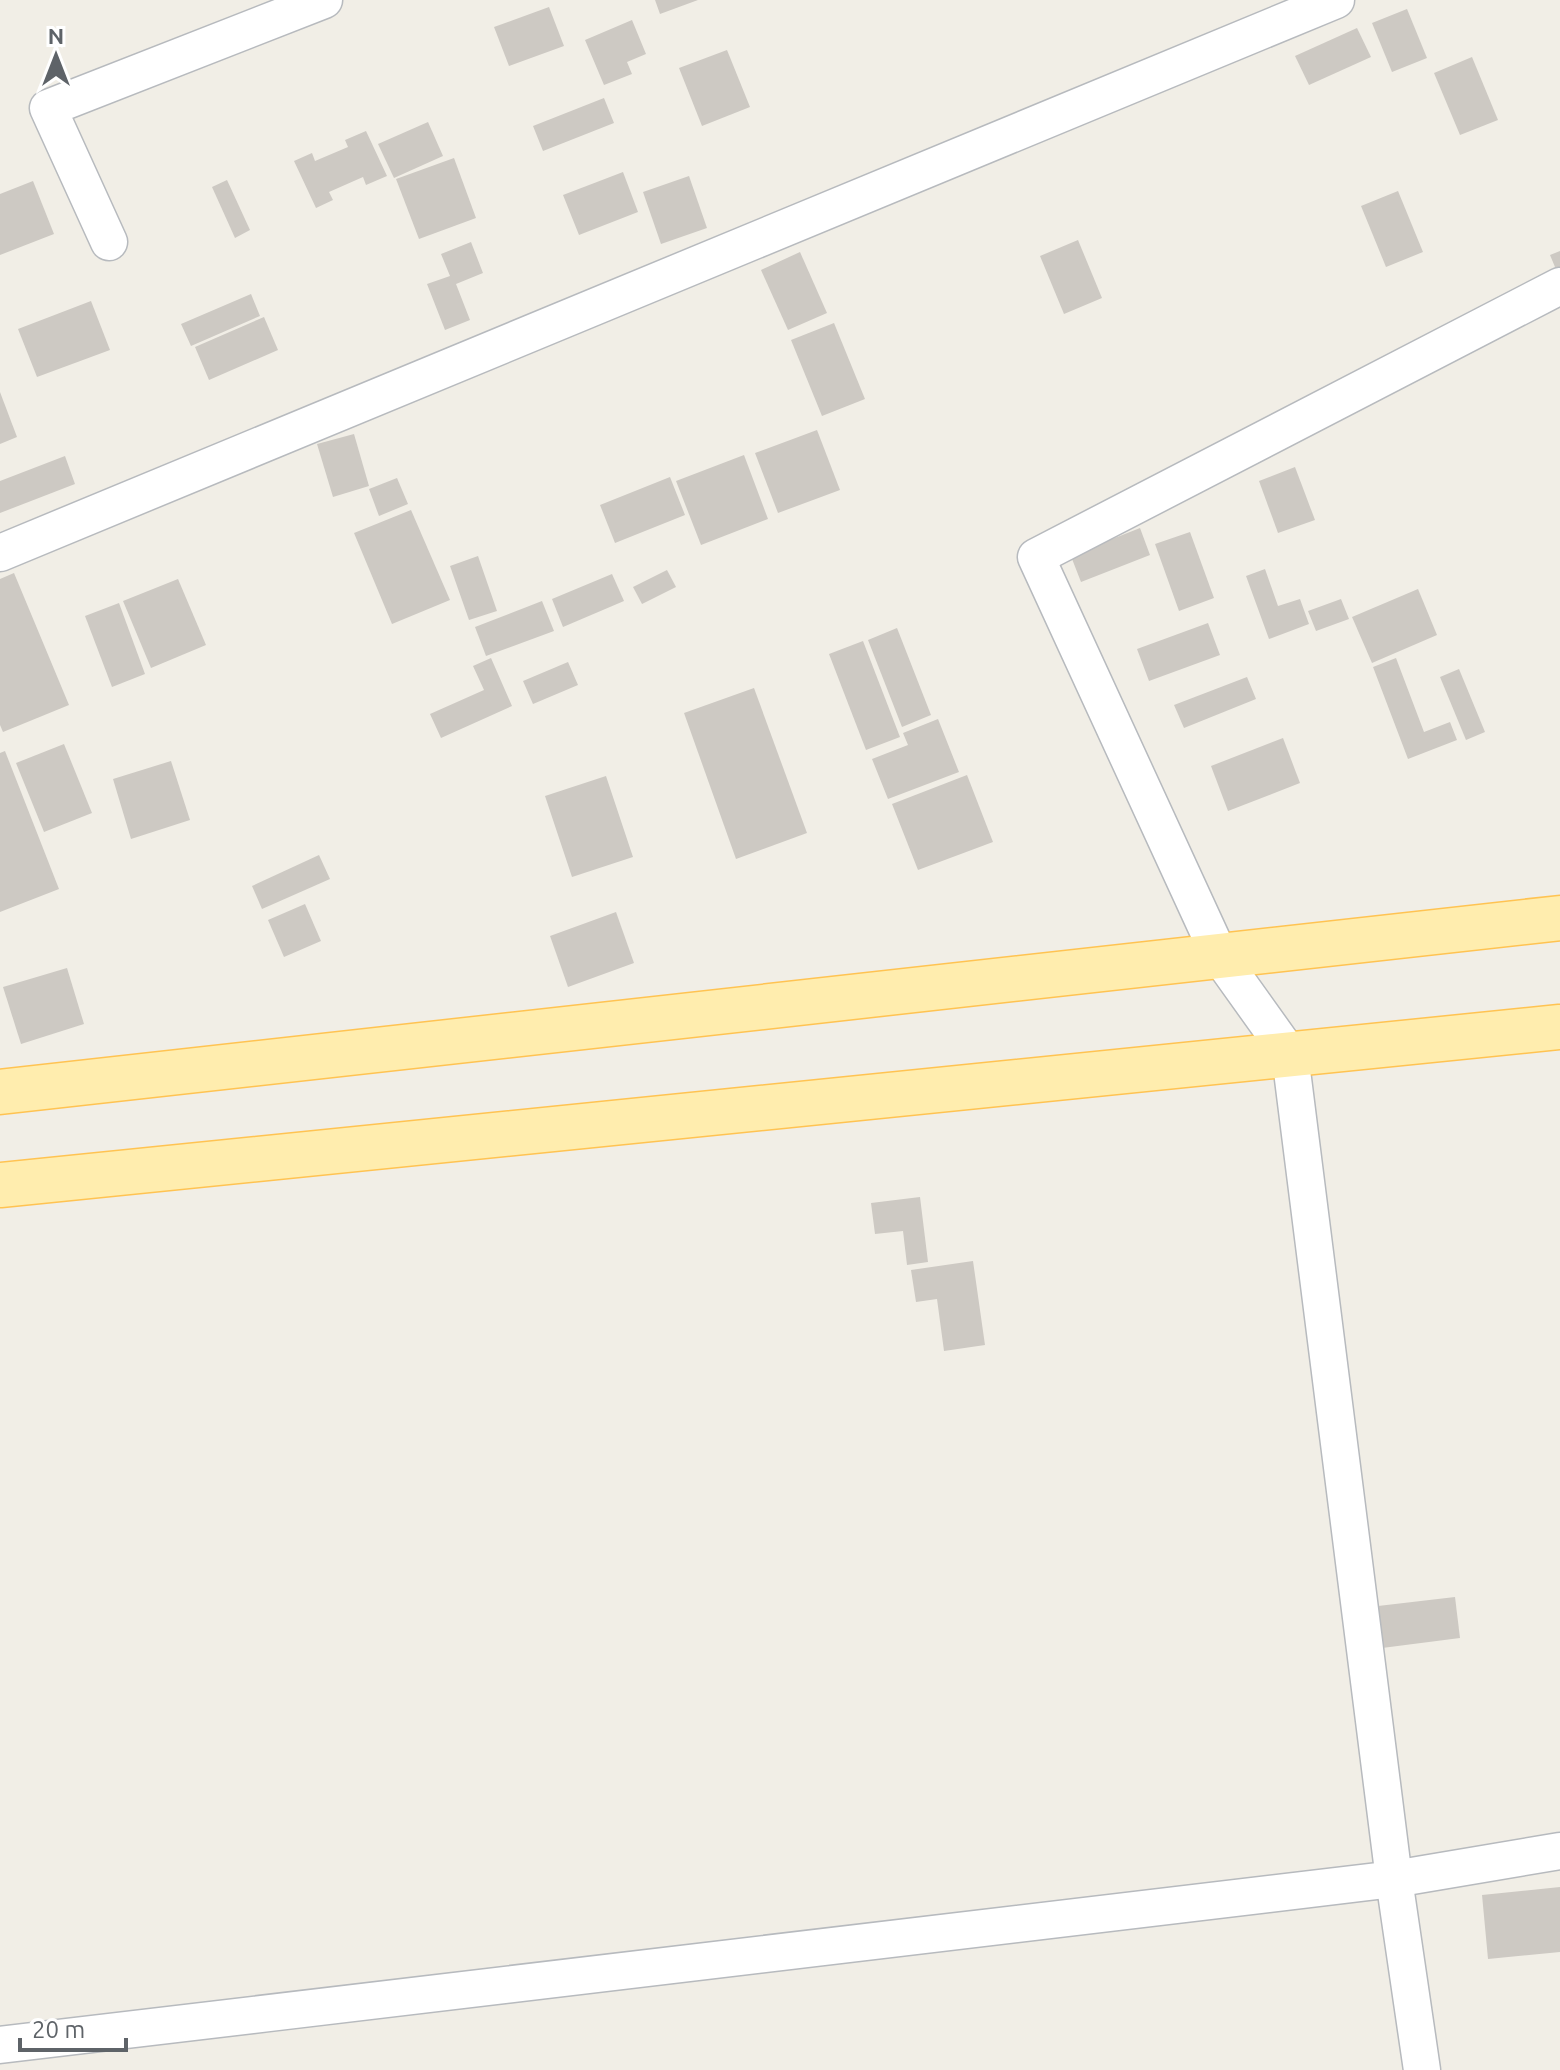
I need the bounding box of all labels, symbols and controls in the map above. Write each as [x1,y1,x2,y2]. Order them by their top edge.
north arrow [16,16,96,96]
text: N [48,23,64,48]
scale bar [20,2002,126,2052]
text: 20 m [32,2016,85,2043]

